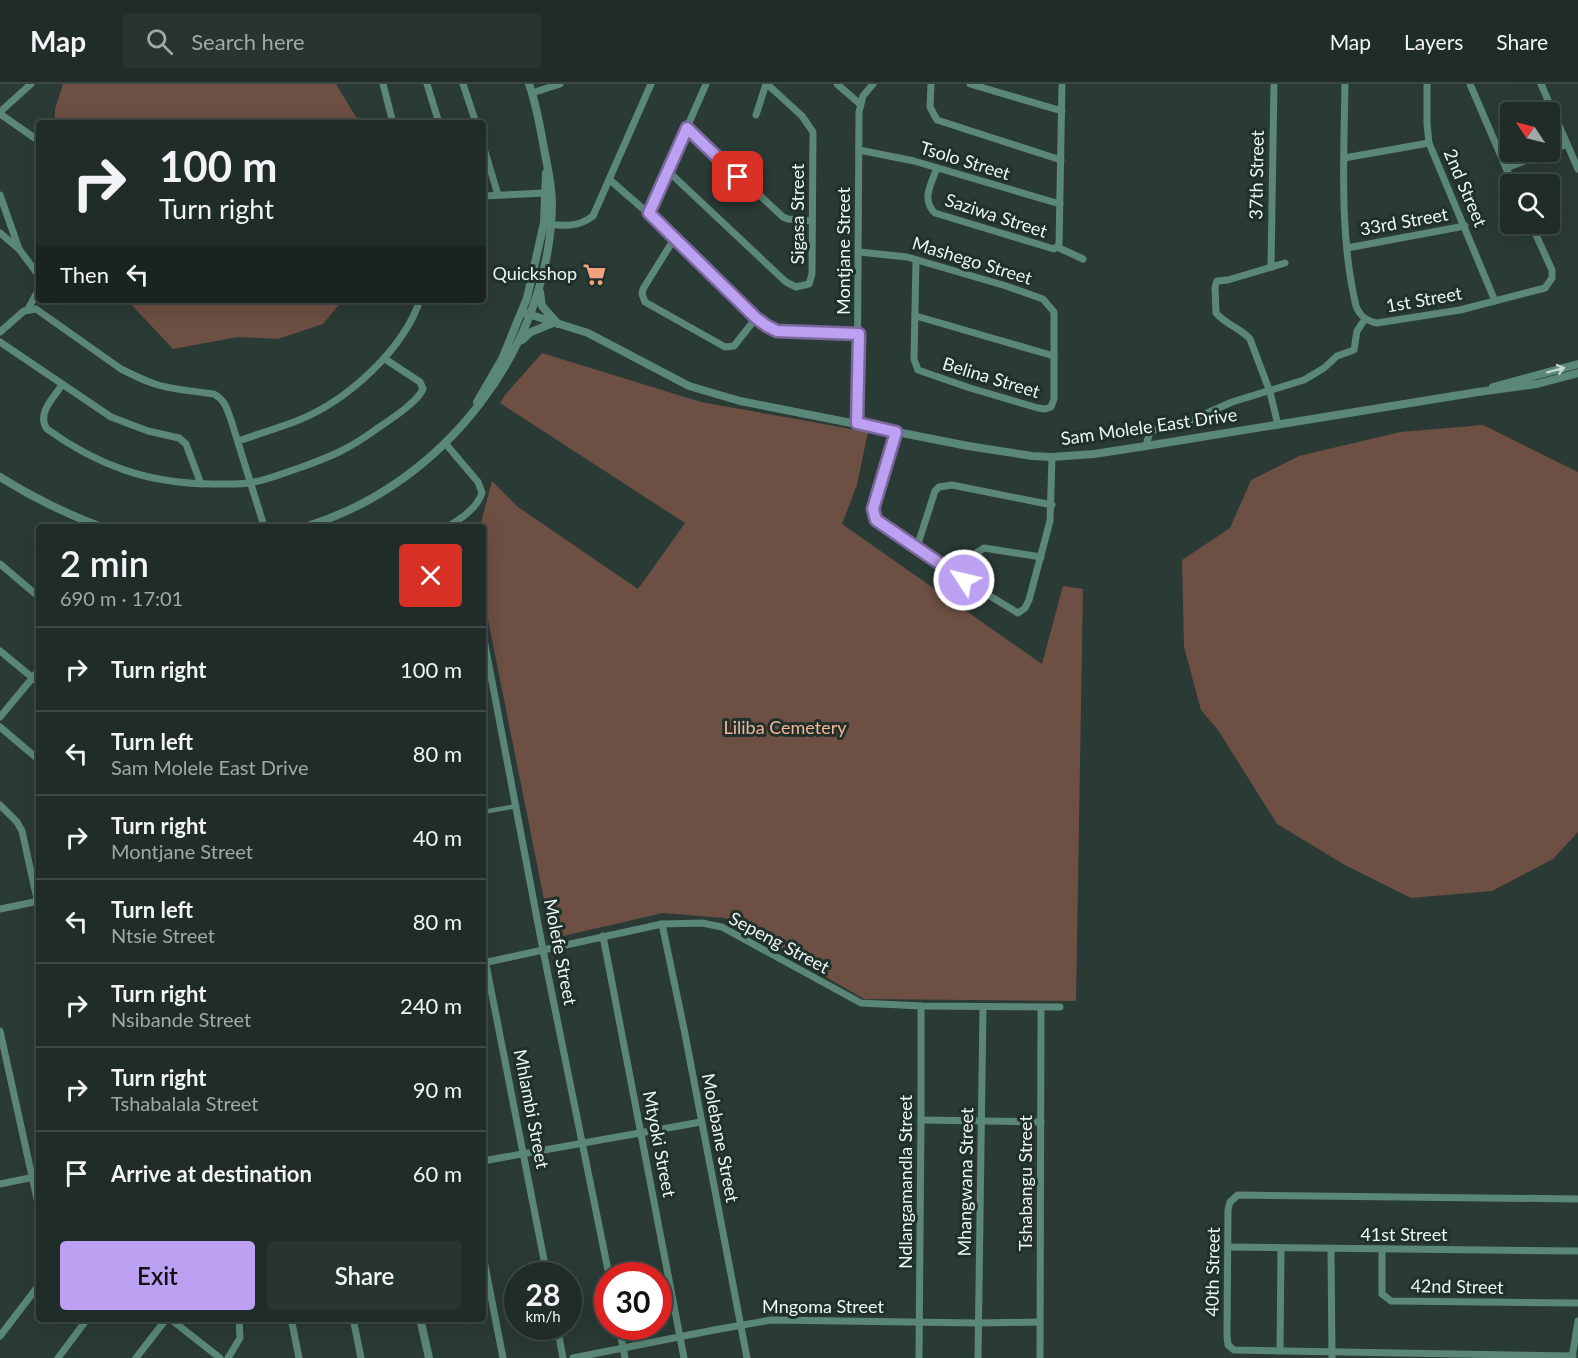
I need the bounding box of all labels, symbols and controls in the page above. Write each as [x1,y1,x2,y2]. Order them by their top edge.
search box [122,14,542,68]
text: Map [30,24,86,58]
icon: search [143,25,176,58]
text: Search here [191,28,305,55]
text: Map [1330,29,1371,54]
text: Layers [1404,29,1463,54]
text: Share [1496,29,1548,54]
north arrow [1500,102,1560,162]
map controls [1500,102,1560,234]
street label: 37th Street [1244,130,1268,220]
street label: Tsolo Street [918,136,1014,184]
text: 100 m [159,141,277,191]
icon: right [60,144,138,222]
street label: 2nd Street [1440,145,1492,230]
pin [712,151,763,202]
icon: arrive [721,160,754,193]
street label: Sigasa Street [786,163,808,265]
button: search [1500,174,1560,234]
street label: Montjane Street [832,187,854,315]
street label: Saziwa Street [942,188,1051,242]
text: Turn right [159,192,274,225]
street label: 33rd Street [1358,202,1450,240]
street label: Mashego Street [910,231,1035,289]
icon: left [121,258,154,291]
text: Then [60,261,109,288]
supermarket icon: Quickshop [582,261,608,287]
place label: Quickshop [492,262,577,284]
street label: 1st Street [1384,281,1464,317]
street label: Belina Street [940,352,1043,402]
one-way arrow [1546,364,1565,375]
street label: Sam Molele East Drive [1059,403,1238,449]
text: 2 min [60,541,149,585]
button: close [399,544,462,607]
position arrow [932,548,996,612]
text: 690 m · 17:01 [60,586,183,610]
icon: right [60,653,93,686]
text: Turn right [111,656,206,683]
text: 100 m [400,656,462,683]
park label: Liliba Cemetery [723,716,847,738]
text: Turn left [111,728,193,755]
icon: left [60,737,93,770]
text: 80 m [413,740,462,767]
text: Sam Molele East Drive [111,755,309,779]
text: Turn right [111,812,206,839]
icon: right [60,821,93,854]
text: 40 m [413,824,462,851]
text: Montjane Street [111,839,253,863]
text: Turn left [111,896,193,923]
street label: Molefe Street [540,897,582,1007]
icon: left [60,905,93,938]
street label: Sepeng Street [726,907,834,978]
text: 80 m [413,908,462,935]
text: Ntsie Street [111,923,215,947]
text: Turn right [111,980,206,1007]
icon: right [60,989,93,1022]
text: 240 m [400,992,462,1019]
text: Nsibande Street [111,1007,251,1031]
street label: Mhlambi Street [510,1047,554,1171]
text: Turn right [111,1064,206,1091]
street label: Molebane Street [698,1071,744,1205]
icon: right [60,1073,93,1106]
text: 90 m [413,1076,462,1103]
street label: Mtyoki Street [639,1089,681,1199]
text: Tshabalala Street [111,1091,259,1115]
street label: Ndlangamandla Street [894,1094,916,1269]
street label: Mhangwana Street [953,1107,977,1257]
street label: Tshabangu Street [1014,1115,1036,1251]
icon: arrive [60,1157,93,1190]
text: Arrive at destination [111,1160,312,1187]
text: 60 m [413,1160,462,1187]
street label: 41st Street [1360,1223,1448,1245]
street label: 40th Street [1200,1227,1224,1317]
button: Exit [60,1241,255,1310]
button: Share [267,1241,462,1310]
speed limit sign: 30 [594,1262,672,1340]
street label: 42nd Street [1410,1274,1504,1298]
text: 28 [526,1276,560,1312]
street label: Mngoma Street [762,1295,884,1317]
text: km/h [525,1307,561,1325]

